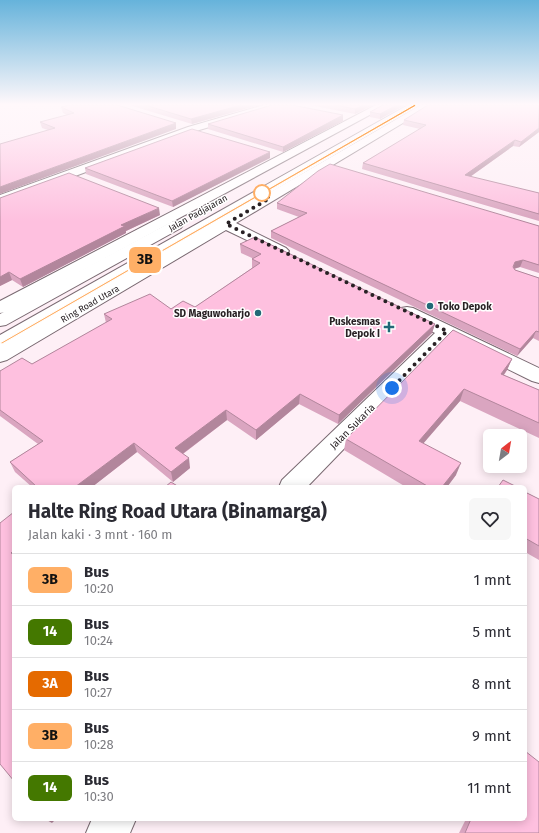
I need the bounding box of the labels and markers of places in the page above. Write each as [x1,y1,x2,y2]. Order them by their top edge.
unlabelled marker [253,184,271,202]
marker: Toko Depok [425,301,435,311]
place label: Toko Depok [438,301,492,313]
place label: SD Maguwoharjo [174,308,250,320]
marker: SD Maguwoharjo [253,308,263,318]
place label: Puskesmas Depok I [329,316,380,340]
marker: Puskesmas Depok I [383,321,395,333]

